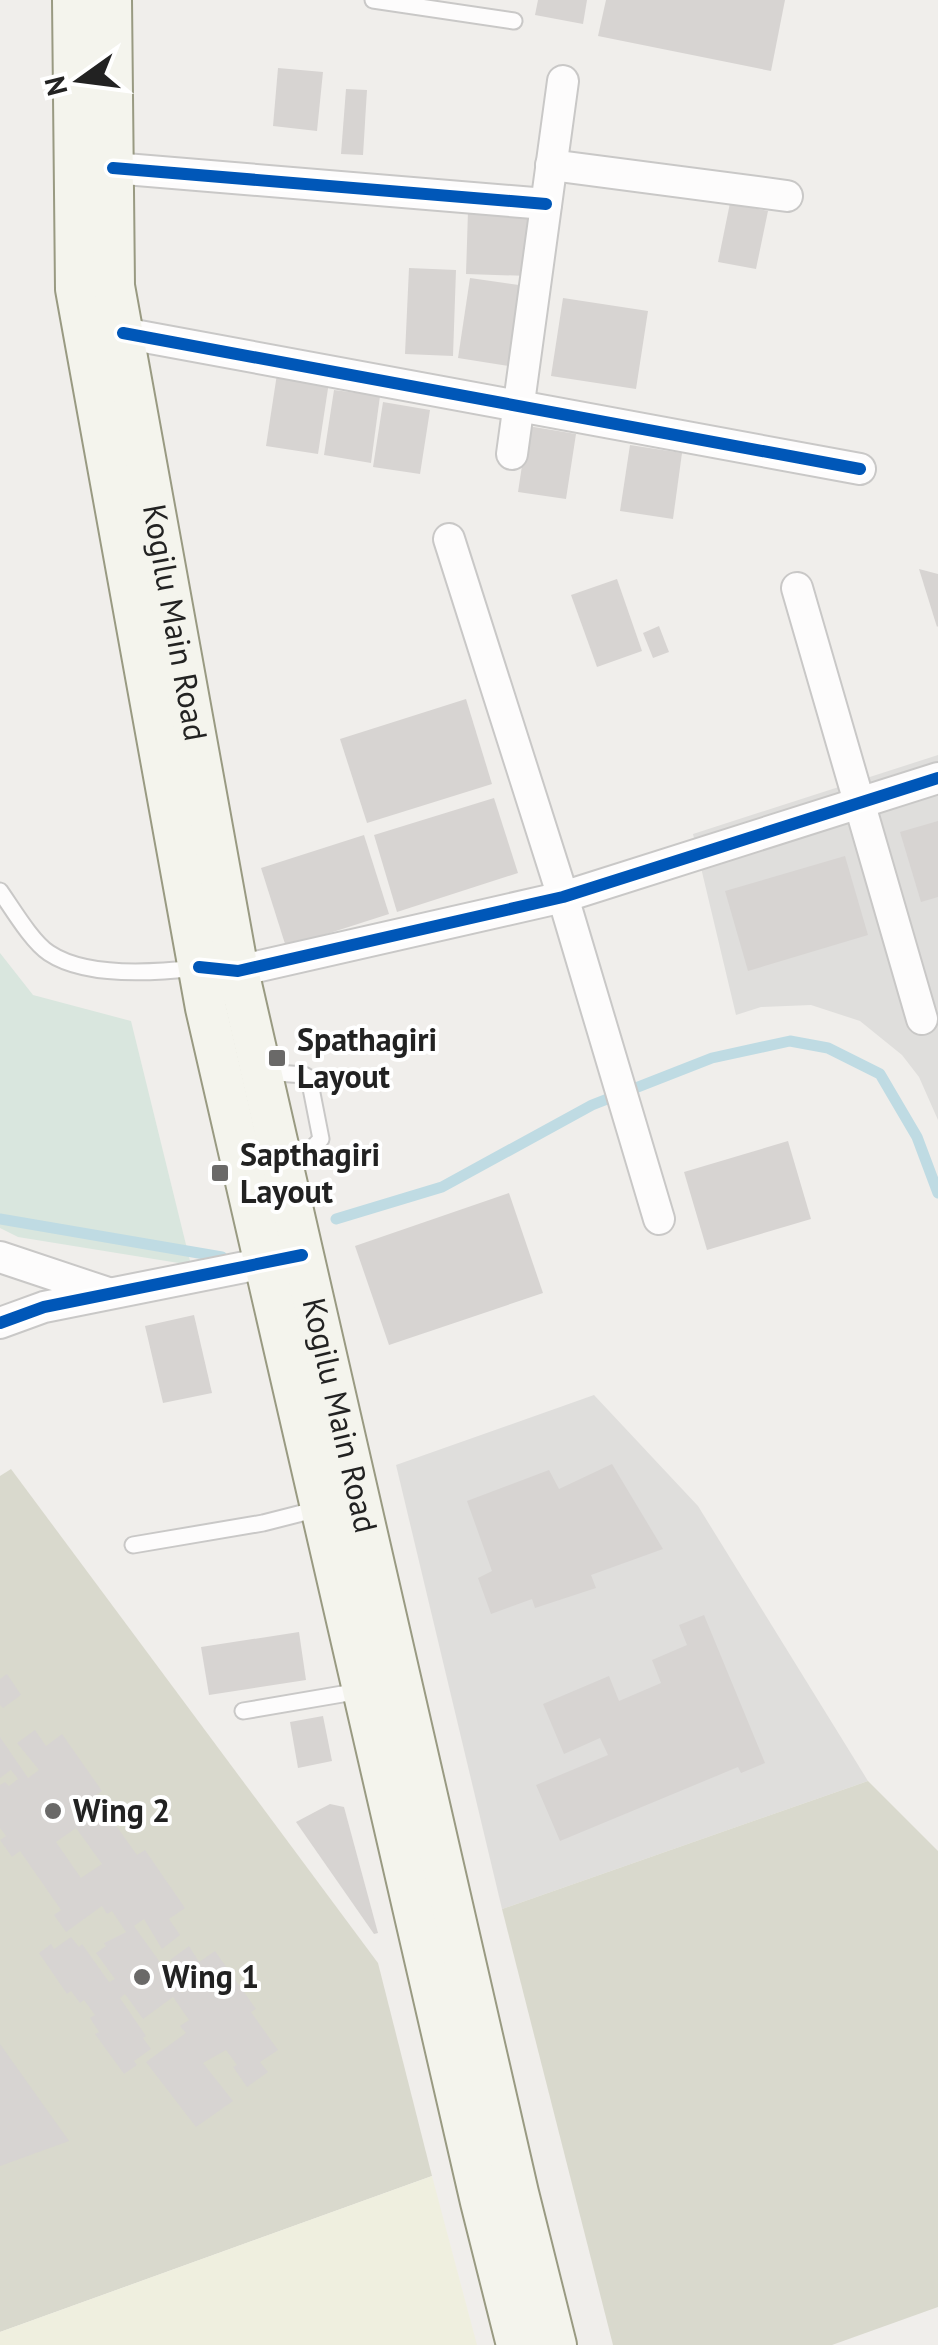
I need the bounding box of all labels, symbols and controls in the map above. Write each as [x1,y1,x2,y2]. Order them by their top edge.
north arrow [30,30,130,130]
text: N [35,73,75,100]
street label: Kogilu Main Road [134,501,218,744]
place label: Spathagiri Layout [297,1018,437,1097]
marker: Spathagiri Layout [266,1047,288,1069]
place label: Sapthagiri Layout [240,1133,380,1212]
marker: Sapthagiri Layout [209,1162,231,1184]
street label: Kogilu Main Road [294,1294,388,1537]
place label: Wing 2 [73,1789,170,1831]
marker: Wing 2 [42,1800,64,1822]
place label: Wing 1 [162,1955,259,1997]
marker: Wing 1 [131,1966,153,1988]

